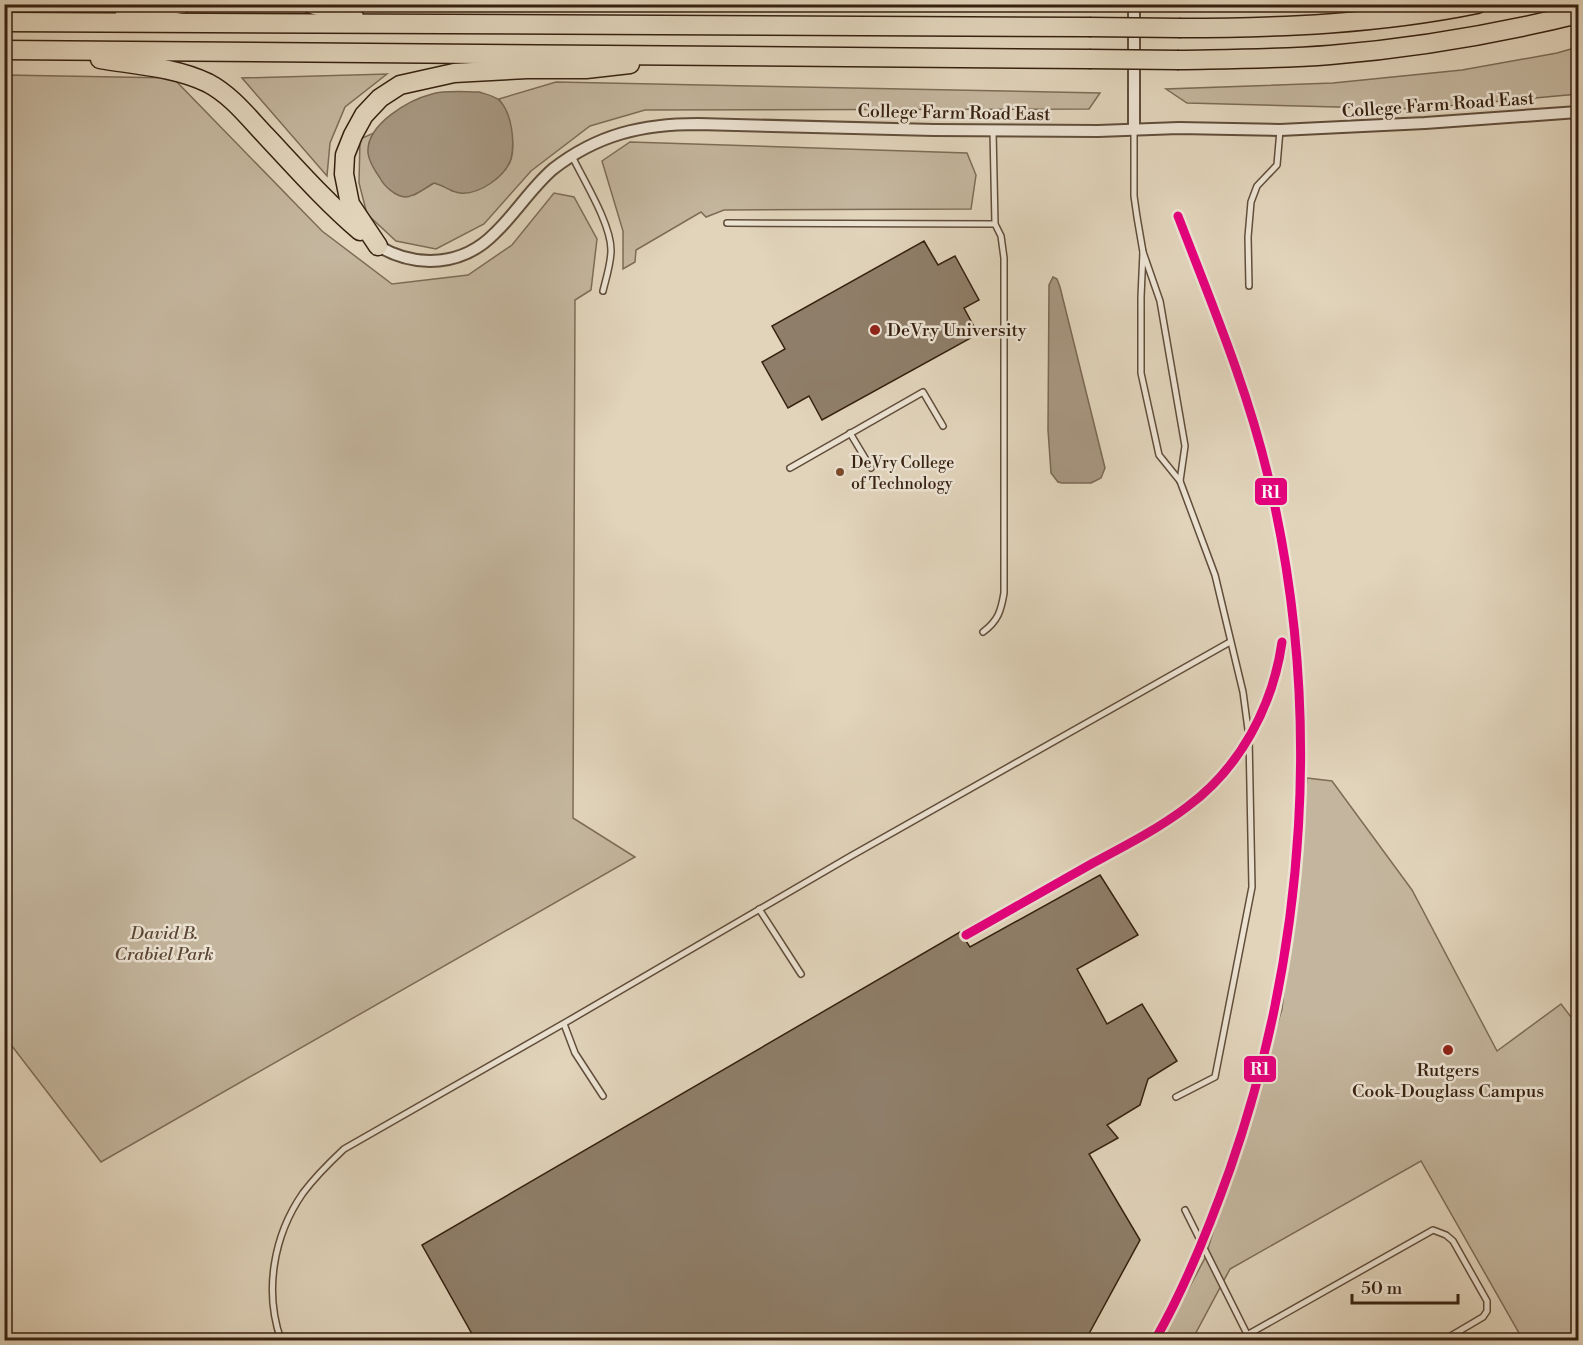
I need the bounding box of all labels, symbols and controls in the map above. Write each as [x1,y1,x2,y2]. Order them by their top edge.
street label: College Farm Road East [1341,87,1536,123]
street label: College Farm Road East [857,100,1051,126]
place label: DeVry University [887,319,1027,342]
marker: DeVry University [868,323,882,337]
place label: DeVry College of Technology [851,453,954,494]
marker: DeVry College of Technology [834,466,846,478]
line badge: R1 [1254,477,1288,506]
text: R1 [1261,483,1281,503]
park label: David B. Crabiel Park [114,922,214,966]
marker: Rutgers Cook-Douglass Campus [1441,1043,1455,1057]
line badge: R1 [1243,1055,1277,1083]
place label: Rutgers Cook-Douglass Campus [1352,1059,1544,1103]
text: R1 [1250,1060,1270,1080]
scale bar [1352,1267,1458,1305]
text: 50 m [1361,1277,1403,1300]

